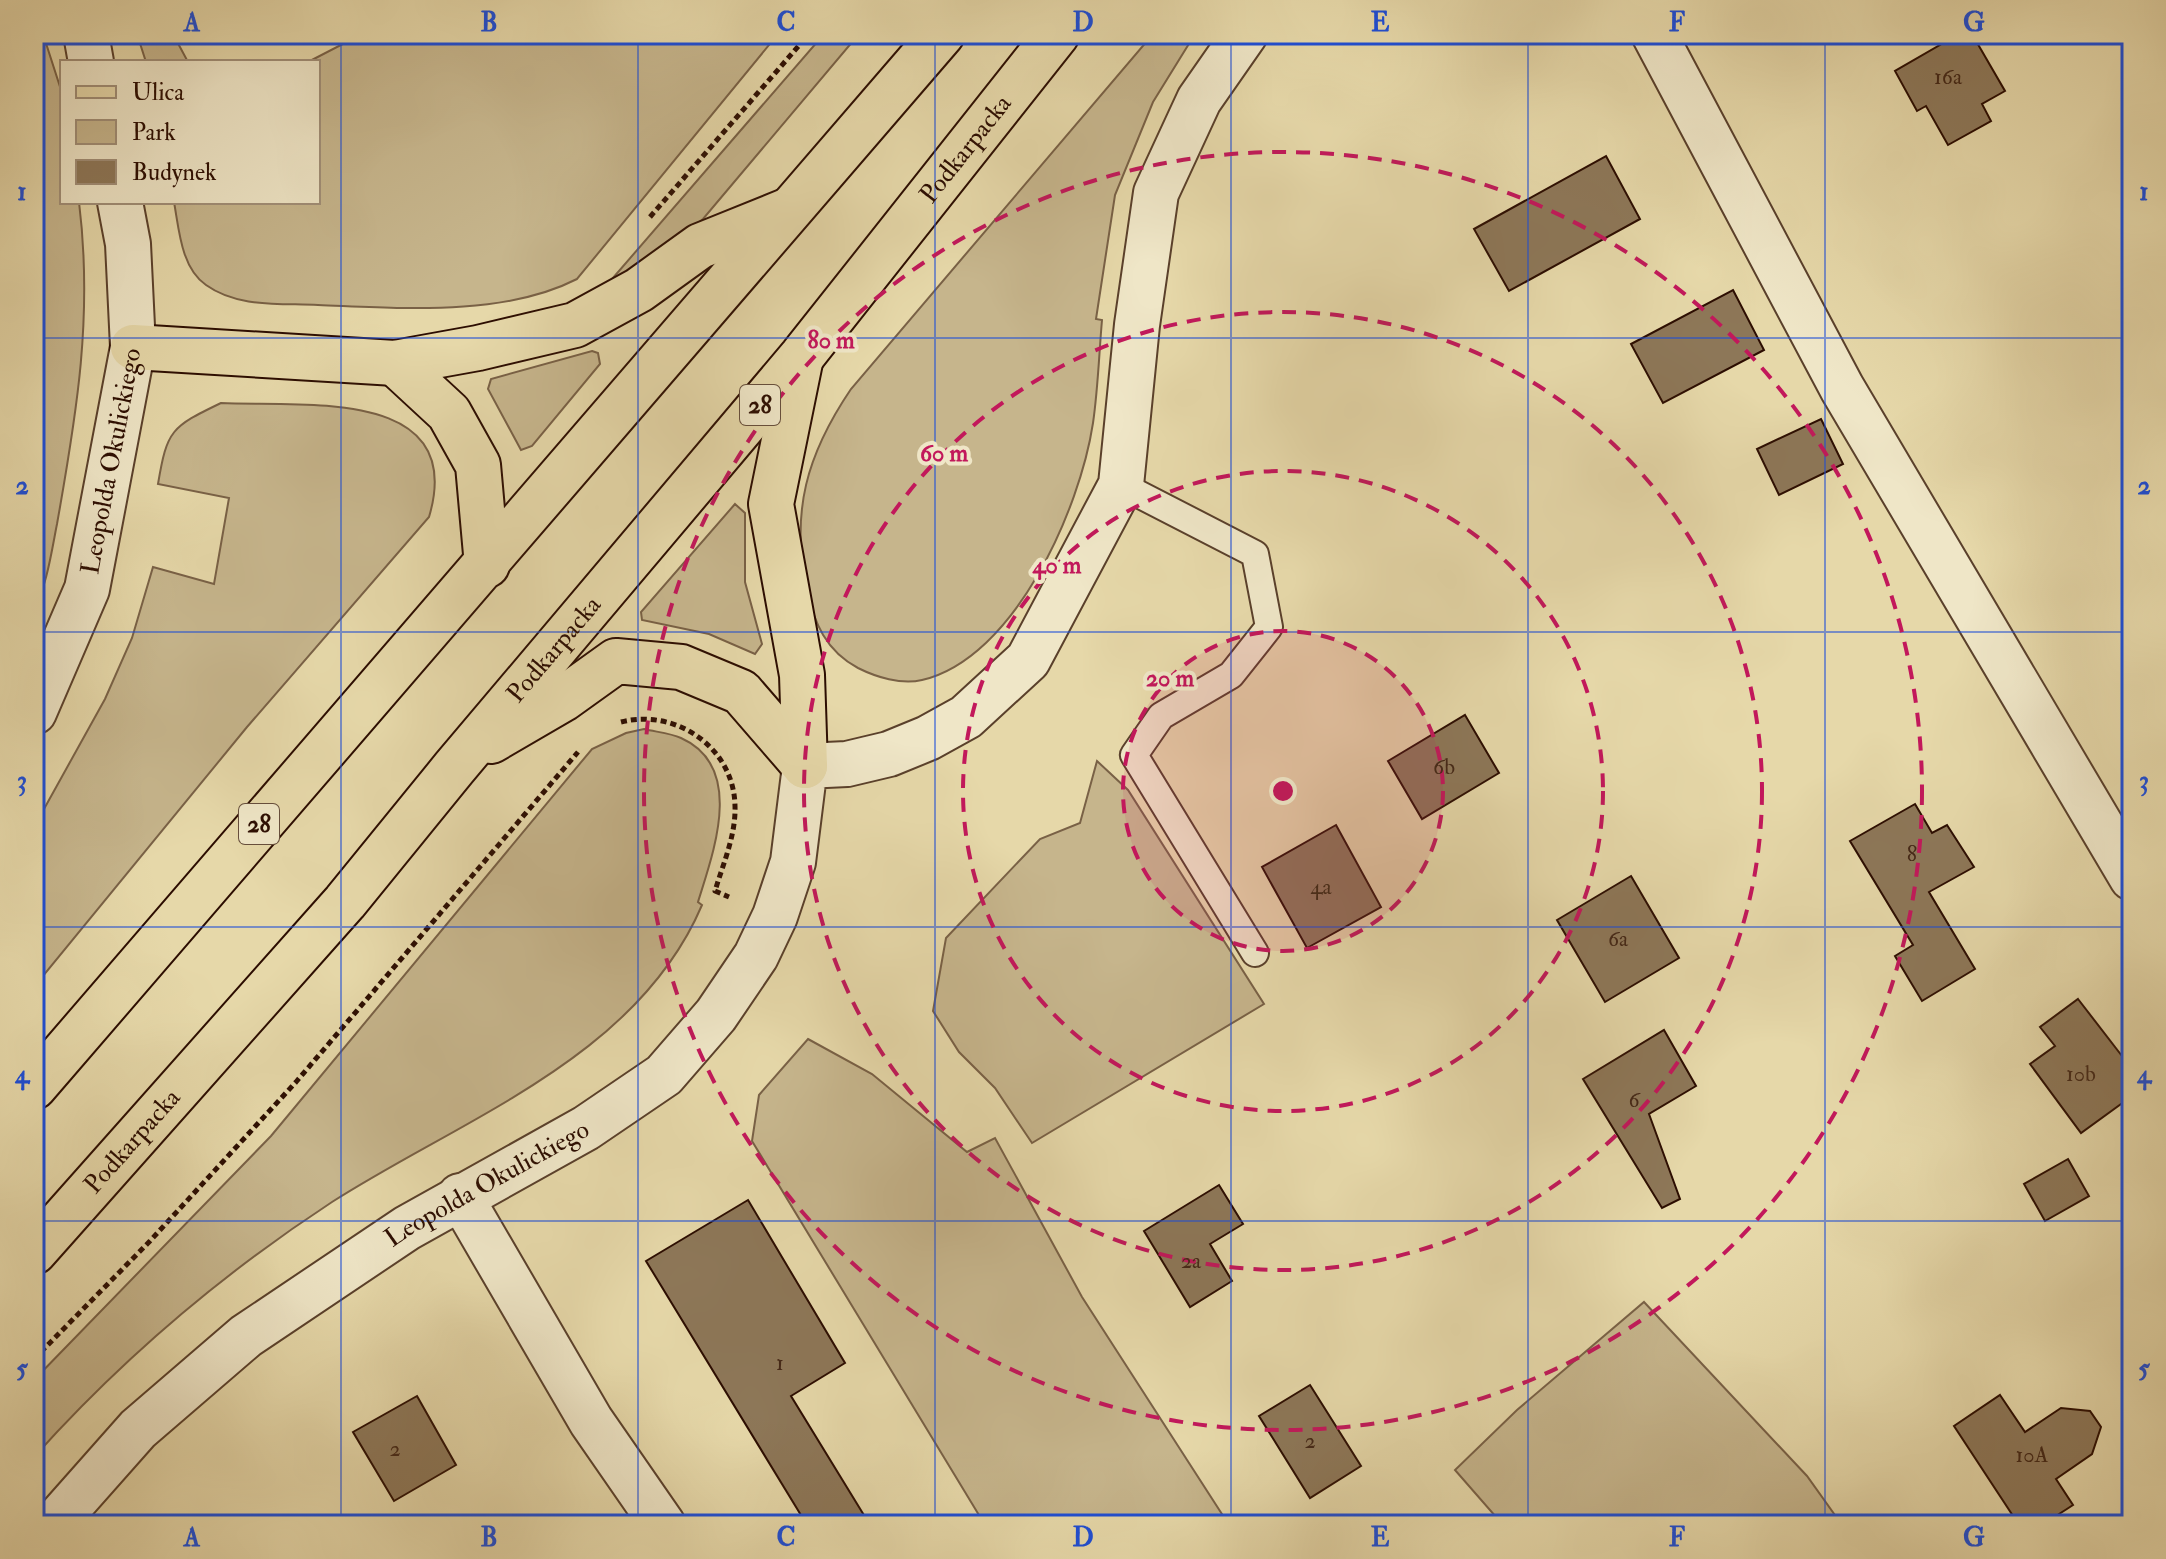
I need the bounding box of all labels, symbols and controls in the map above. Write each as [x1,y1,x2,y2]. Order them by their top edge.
text: A [183,7,201,39]
text: B [480,7,498,39]
text: C [776,7,796,39]
text: D [1072,7,1094,39]
text: E [1371,7,1390,39]
text: F [1669,7,1686,39]
text: G [1963,7,1985,39]
legend [60,60,320,204]
house number: 16a [1934,63,1963,91]
text: Ulica [132,77,185,108]
street label: Podkarpacka [913,88,1019,210]
text: Park [132,117,176,148]
text: Budynek [132,157,217,188]
text: 1 [17,176,27,208]
text: 1 [2139,176,2149,208]
text: 80 m [807,325,855,356]
street label: Leopolda Okulickiego [74,345,148,577]
road number: 28 [740,385,780,425]
text: 60 m [920,438,968,469]
text: 2 [15,470,29,502]
text: 2 [2137,470,2151,502]
text: 40 m [1032,550,1082,581]
street label: Podkarpacka [500,589,608,709]
text: 20 m [1146,663,1194,694]
house number: 6b [1433,753,1455,781]
text: 3 [17,765,27,797]
text: 3 [2139,765,2149,797]
centre of rings [1269,777,1297,805]
road number: 28 [239,804,279,844]
house number: 8 [1907,840,1917,868]
house number: 4a [1311,873,1332,901]
house number: 6a [1608,925,1629,953]
text: 4 [14,1059,31,1091]
text: 4 [2136,1059,2153,1091]
house number: 10b [2066,1060,2096,1088]
street label: Podkarpacka [77,1082,188,1200]
house number: 6 [1628,1086,1641,1114]
street label: Leopolda Okulickiego [379,1113,595,1254]
house number: 2a [1181,1247,1202,1275]
house number: 1 [776,1349,784,1377]
text: 5 [16,1353,28,1385]
text: 5 [2138,1353,2150,1385]
house number: 2 [1304,1427,1316,1455]
house number: 2 [389,1435,401,1463]
house number: 10A [2016,1441,2049,1469]
text: A [183,1522,201,1554]
text: B [480,1522,498,1554]
text: C [776,1522,796,1554]
text: D [1072,1522,1094,1554]
text: E [1371,1522,1390,1554]
text: F [1669,1522,1686,1554]
text: G [1963,1522,1985,1554]

